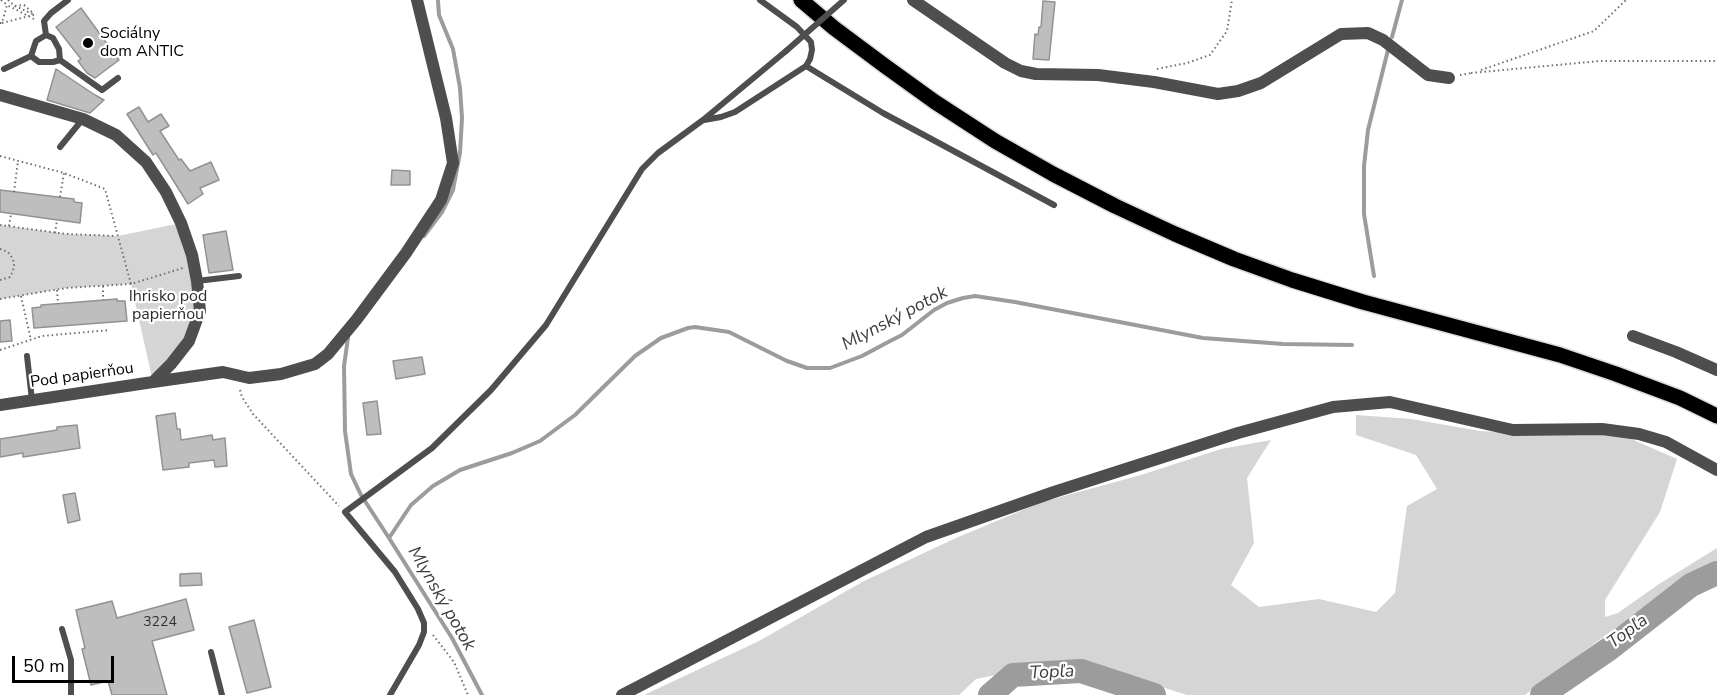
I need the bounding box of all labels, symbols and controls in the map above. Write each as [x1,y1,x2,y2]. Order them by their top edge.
place label: Sociálny dom ANTIC [100,24,184,62]
marker: Sociálny dom ANTIC [81,36,95,50]
water label: Mlynský potok [838,282,952,356]
park label: Ihrisko pod papierňou [129,287,207,325]
street label: Pod papierňou [29,359,135,393]
water label: Mlynský potok [402,543,480,655]
water label: Topľa [1604,610,1652,654]
house number: 3224 [143,615,177,631]
scale bar [15,644,117,682]
text: 50 m [23,654,65,678]
water label: Topľa [1029,661,1075,685]

